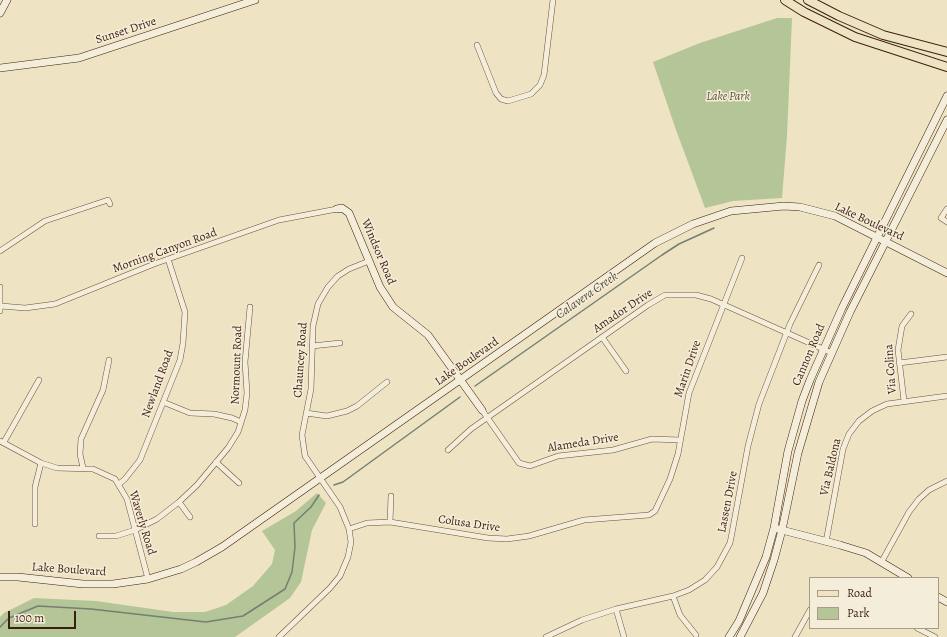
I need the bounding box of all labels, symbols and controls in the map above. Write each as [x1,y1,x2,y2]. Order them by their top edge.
street label: Sunset Drive [94,14,158,48]
park label: Lake Park [706,90,750,104]
street label: Lake Boulevard [832,200,906,244]
street label: Windsor Road [358,217,398,287]
street label: Morning Canyon Road [111,225,219,277]
water label: Calavera Creek [553,269,621,323]
street label: Amador Drive [591,286,655,336]
street label: Chauncey Road [291,322,311,398]
street label: Cannon Road [789,322,829,388]
street label: Normount Road [228,325,246,405]
street label: Lake Boulevard [432,335,502,389]
street label: Marin Drive [672,339,704,399]
street label: Via Colina [882,344,900,394]
street label: Newland Road [139,348,177,420]
street label: Alameda Drive [546,430,620,456]
street label: Via Baldona [817,437,845,497]
street label: Lassen Drive [715,470,741,534]
street label: Waverly Road [125,489,159,557]
street label: Colusa Drive [437,513,501,535]
street label: Lake Boulevard [31,560,107,580]
legend [809,577,939,629]
text: Road [847,585,872,601]
scale bar [10,603,78,629]
text: Park [847,605,870,621]
text: 100 m [15,610,44,626]

